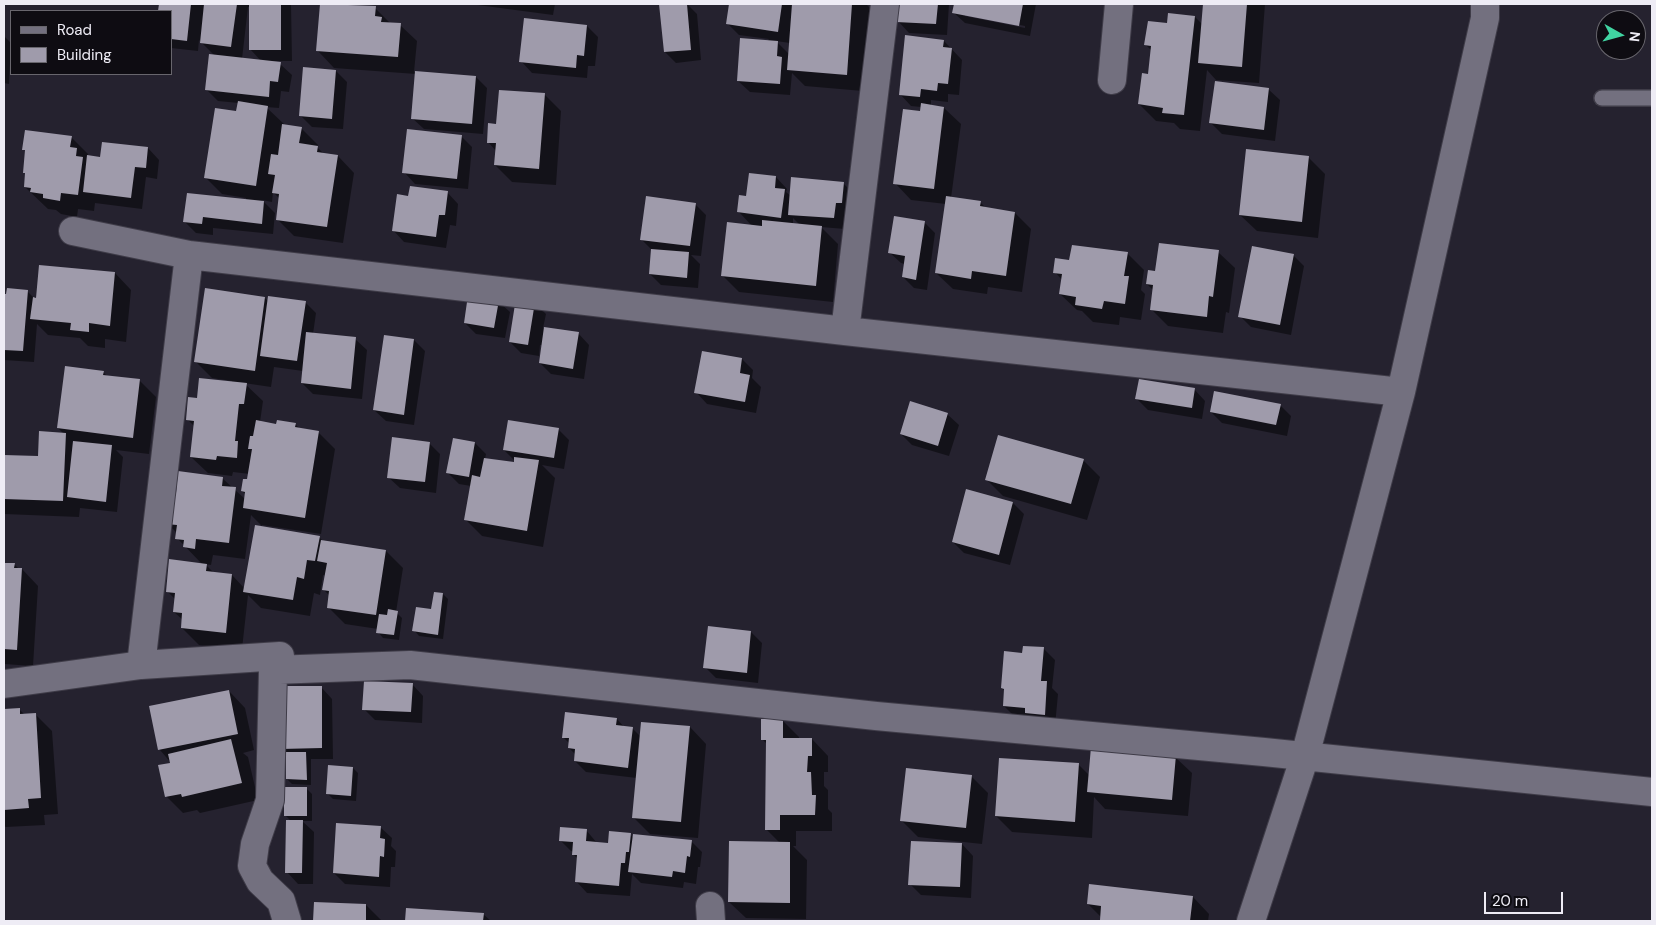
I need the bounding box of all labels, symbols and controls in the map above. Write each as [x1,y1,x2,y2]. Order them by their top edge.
legend [10,10,172,75]
north arrow [1596,10,1646,60]
text: Road [57,20,92,40]
text: N [1625,31,1644,43]
text: Building [57,45,112,65]
scale bar [1486,882,1565,914]
text: 20 m [1492,891,1528,911]

